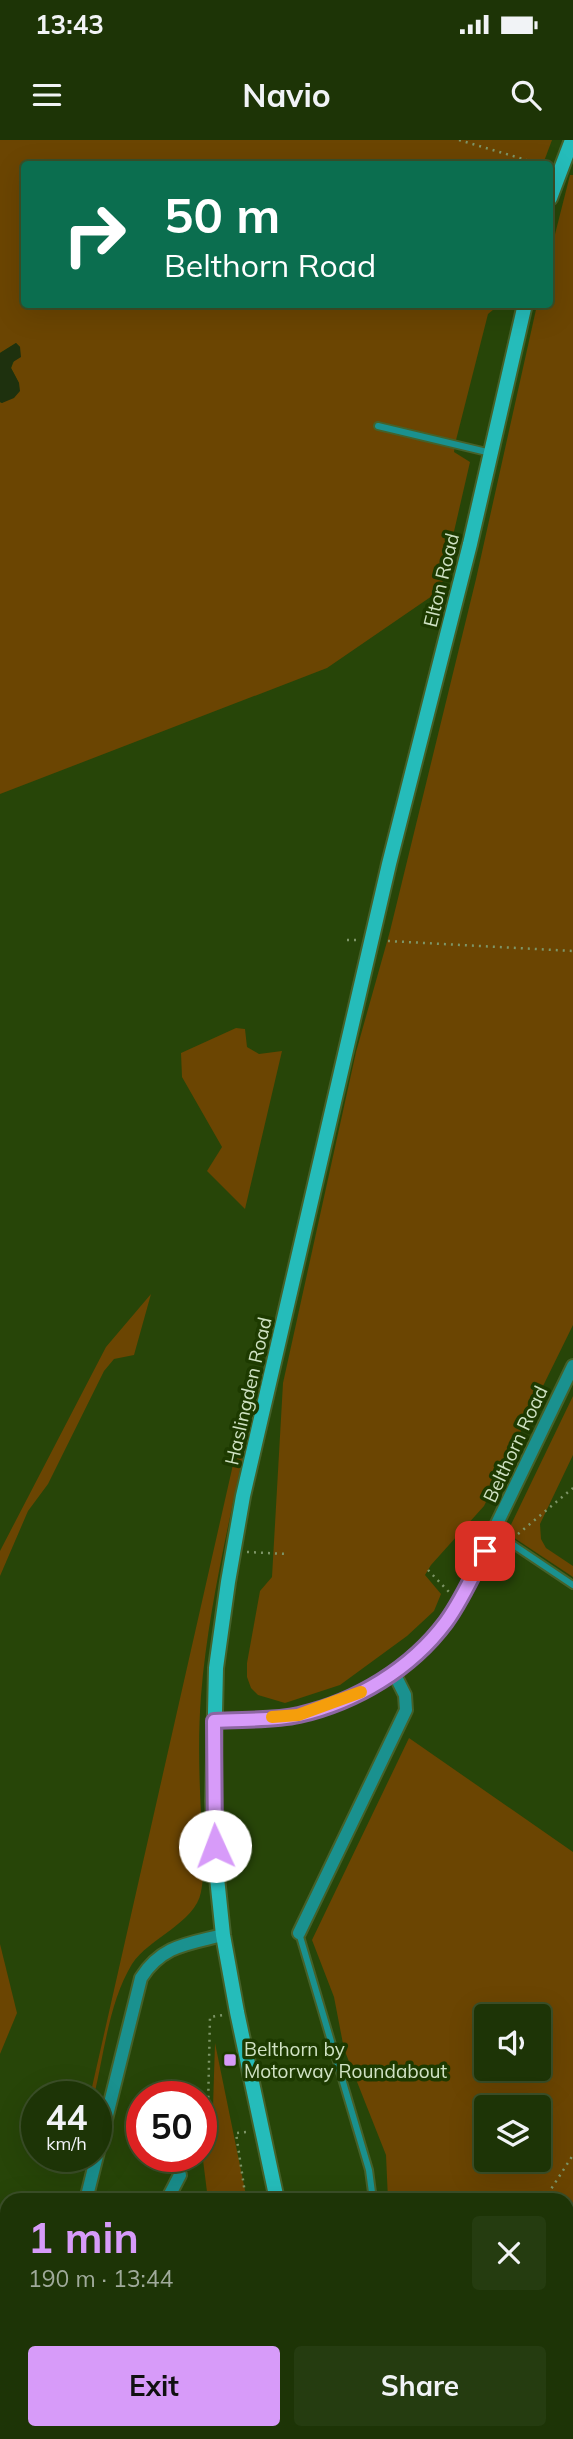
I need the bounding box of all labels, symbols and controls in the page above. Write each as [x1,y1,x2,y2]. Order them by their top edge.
text: 13:43 [35,8,104,41]
text: Navio [242,75,331,115]
icon: menu [28,76,66,114]
icon: search [507,76,545,114]
text: 50 m [164,184,280,245]
icon: right [49,189,140,280]
text: Belthorn Road [164,245,376,285]
street label: Elton Road [418,531,464,629]
street label: Haslingden Road [219,1315,277,1467]
street label: Belthorn Road [478,1382,552,1506]
pin [455,1521,515,1581]
icon: arrive [466,1532,504,1570]
position arrow [178,1809,252,1883]
map controls [474,2004,551,2172]
button: sound [474,2004,551,2081]
place label: Belthorn by Motorway Roundabout [244,2037,447,2083]
marker: Belthorn by Motorway Roundabout [222,2052,238,2068]
speed limit sign: 50 [126,2081,217,2172]
text: 44 [45,2095,88,2139]
button: layers [474,2095,551,2172]
text: km/h [46,2132,87,2155]
text: 1 min [28,2211,139,2264]
button: close [472,2216,546,2290]
text: 190 m · 13:44 [28,2264,173,2293]
button: Exit [28,2346,280,2426]
button: Share [294,2346,546,2426]

